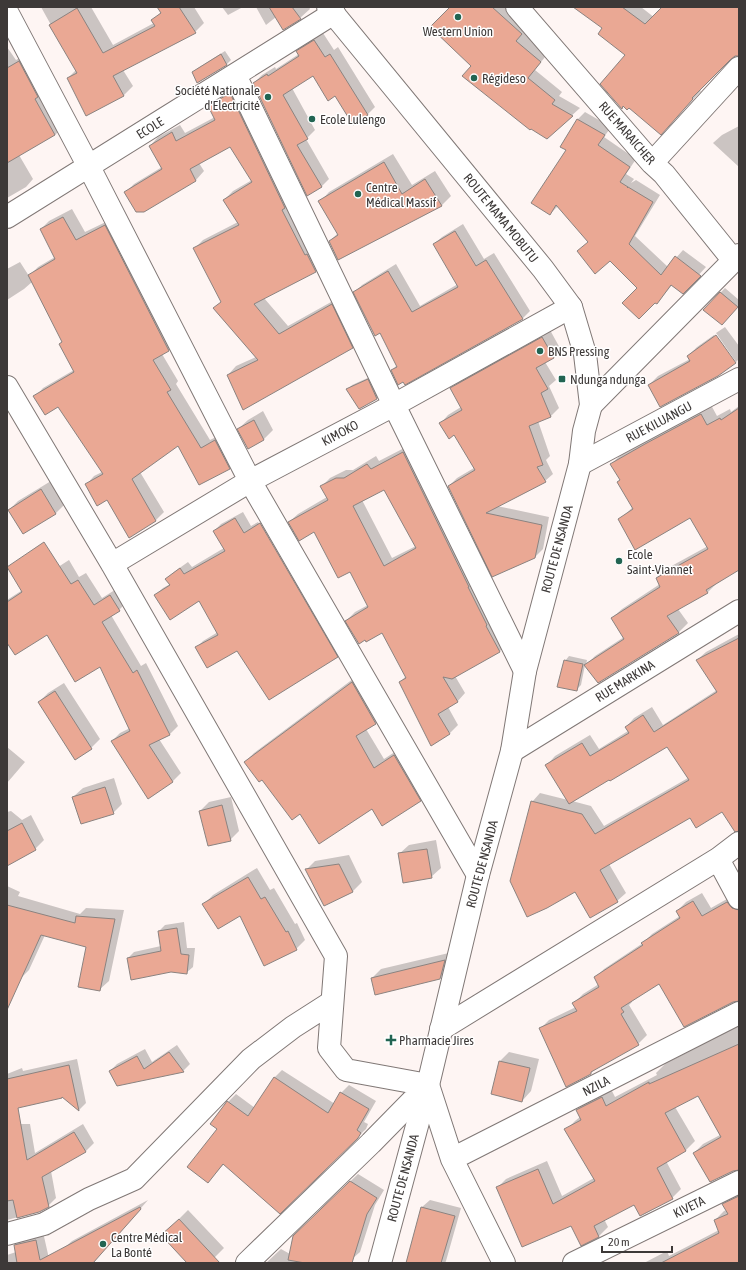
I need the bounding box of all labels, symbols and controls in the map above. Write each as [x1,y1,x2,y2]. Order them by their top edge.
marker: Western Union [453,12,463,22]
place label: Western Union [423,24,493,39]
place label: Régideso [482,71,526,86]
marker: Régideso [469,73,479,83]
place label: Société Nationale d'Electricité [175,83,260,113]
marker: Société Nationale d'Electricité [263,92,273,102]
street label: RUE MARAICHER [596,99,659,168]
place label: Ecole Lulengo [320,112,386,127]
street label: ECOLE [134,114,167,142]
marker: Ecole Lulengo [307,114,317,124]
street label: ROUTE MAMA MOBUTU [461,170,541,266]
place label: Centre Médical Massif [366,180,437,210]
marker: Centre Médical Massif [353,189,363,199]
place label: BNS Pressing [548,344,610,359]
marker: BNS Pressing [535,346,545,356]
place label: Ndunga ndunga [570,372,646,387]
marker: Ndunga ndunga [557,374,567,384]
street label: RUE KILUANGU [623,398,695,446]
street label: KIMOKO [319,417,361,449]
street label: ROUTE DE NSANDA [538,503,576,594]
place label: Ecole Saint-Viannet [627,547,693,577]
marker: Ecole Saint-Viannet [614,556,624,566]
street label: RUE MARKINA [593,657,658,705]
street label: ROUTE DE NSANDA [463,818,501,909]
place label: Pharmacie Jires [399,1033,474,1048]
marker: Pharmacie Jires [386,1035,396,1045]
street label: NZILA [580,1073,613,1099]
street label: ROUTE DE NSANDA [384,1132,422,1223]
street label: KIVETA [671,1193,708,1221]
scale bar [602,1228,672,1254]
place label: Centre Médical La Bonté [111,1230,183,1260]
text: 20 m [608,1235,630,1249]
marker: Centre Médical La Bonté [98,1239,108,1249]

